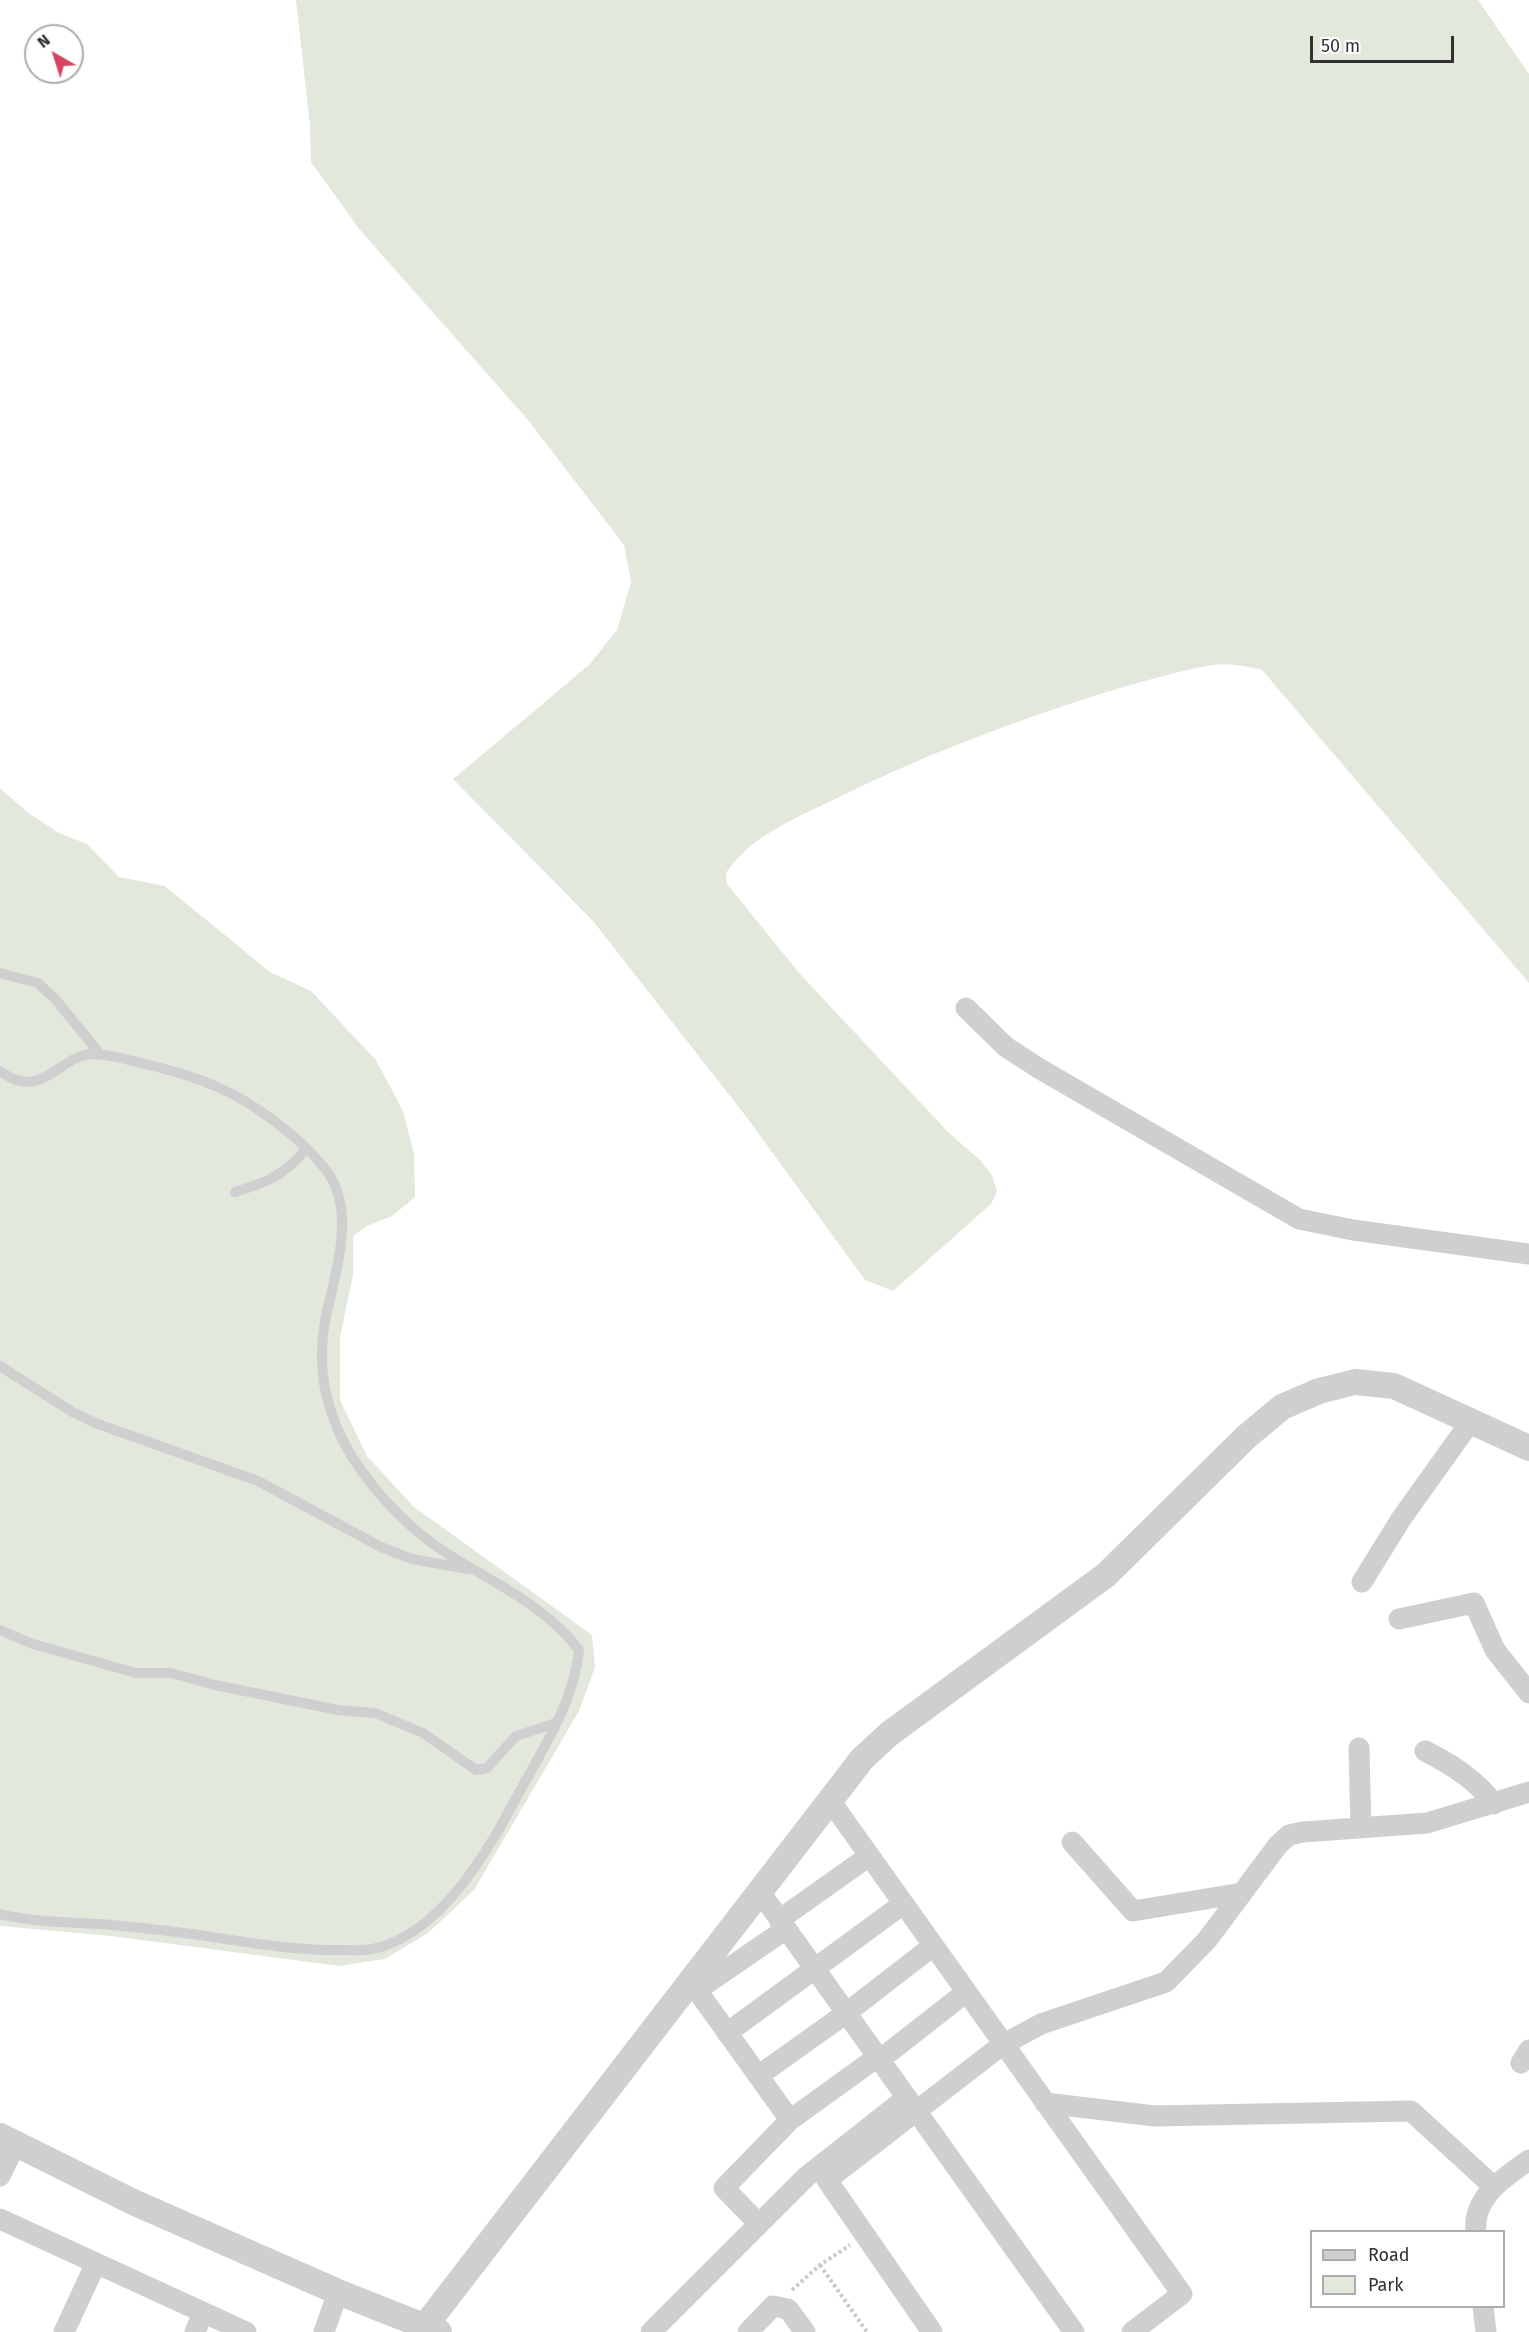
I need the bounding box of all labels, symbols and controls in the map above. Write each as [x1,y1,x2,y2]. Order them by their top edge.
north arrow [24,24,84,84]
scale bar [1313,24,1457,62]
text: N [34,30,54,52]
text: 50 m [1321,35,1360,57]
legend [1310,2230,1505,2308]
text: Road [1368,2244,1410,2266]
text: Park [1368,2274,1403,2296]

